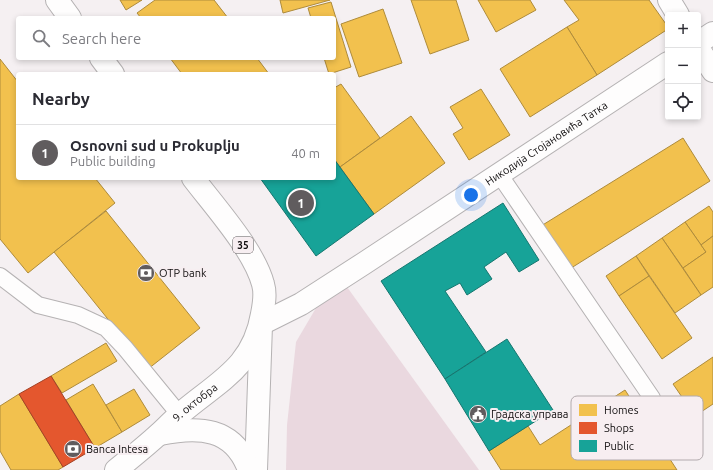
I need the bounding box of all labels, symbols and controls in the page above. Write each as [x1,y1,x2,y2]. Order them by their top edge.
map controls [665,12,701,120]
button: + [665,12,701,48]
search box [16,16,336,60]
icon: search [30,27,52,49]
text: Search here [62,30,141,47]
button: − [665,48,701,84]
button: locate [665,84,701,120]
text: Nearby [32,89,90,108]
street label: Никодија Стојановића Татка [483,99,610,188]
text: Osnovni sud u Prokuplju [70,137,240,154]
text: 1 [41,146,49,160]
text: 40 m [291,146,320,160]
text: Public building [70,154,156,168]
your location [461,185,481,205]
pin: 1 [288,188,314,218]
road number: 35 [233,237,253,253]
bank icon: OTP bank [136,263,156,283]
place label: OTP bank [159,267,207,279]
street label: 9. октобра [170,381,220,424]
legend [571,396,703,460]
public building icon: Градска управа [468,404,488,424]
text: Homes [604,404,639,416]
place label: Градска управа [491,408,569,420]
text: Shops [604,422,634,434]
bank icon: Banca Intesa [63,439,83,459]
text: Public [604,440,634,452]
place label: Banca Intesa [86,443,148,455]

